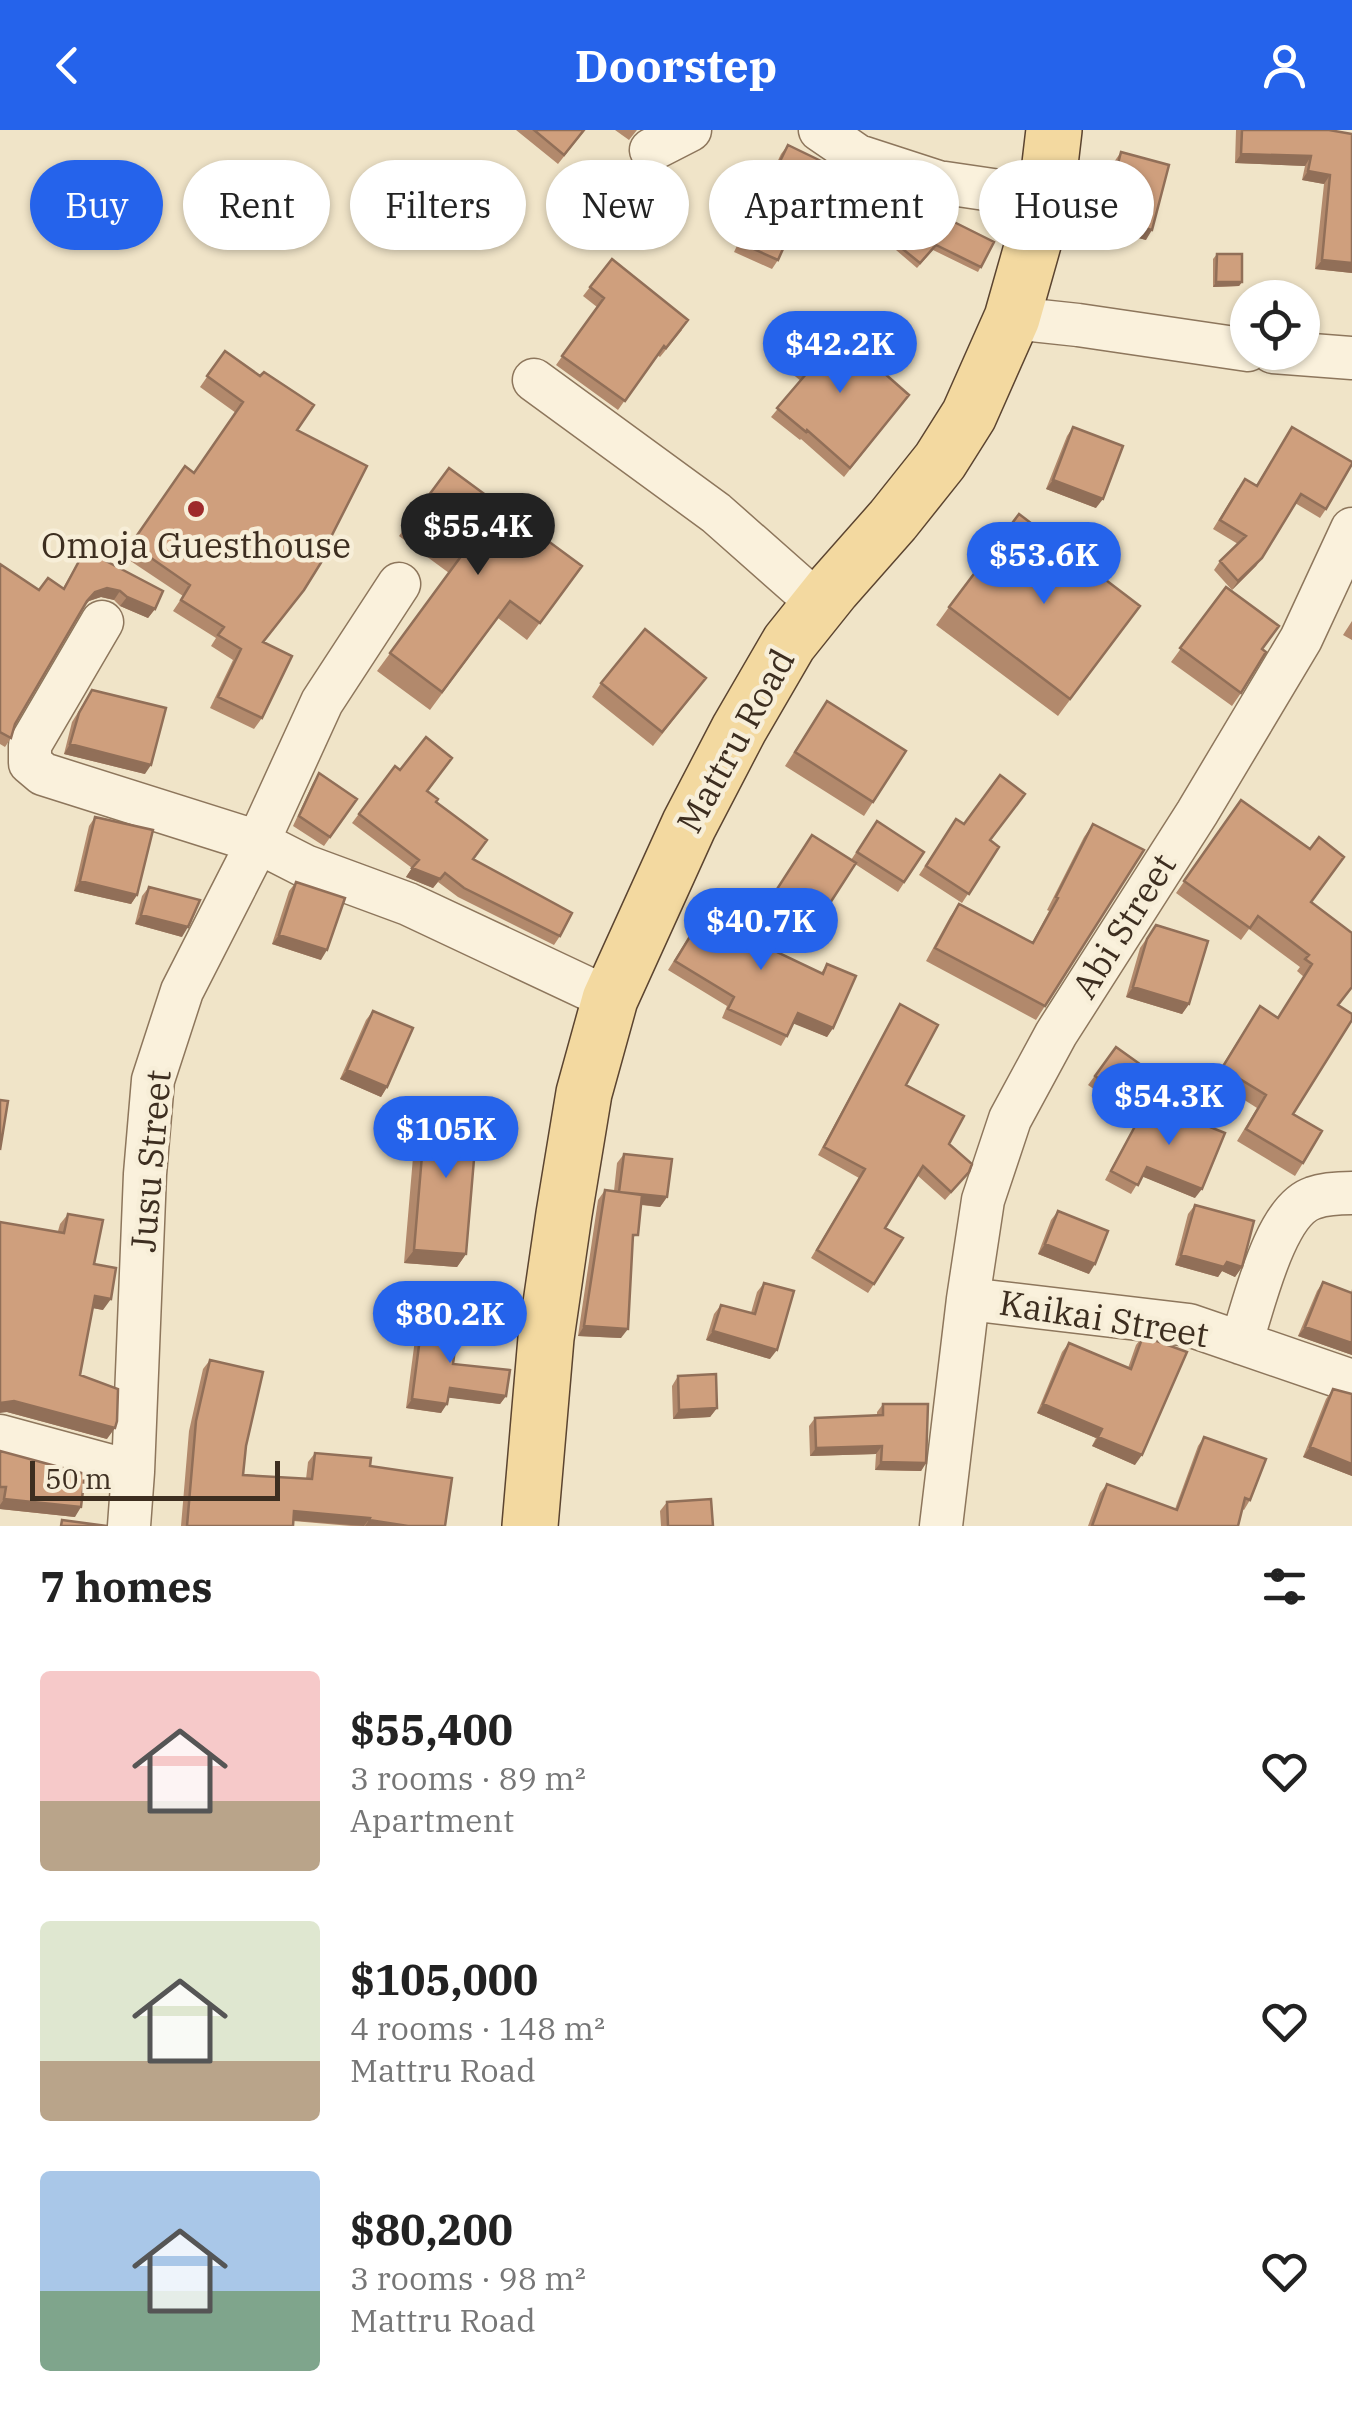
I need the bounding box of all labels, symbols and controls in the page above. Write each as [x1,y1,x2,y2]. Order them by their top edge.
text: Doorstep [575,36,777,94]
icon: back [40,38,95,93]
icon: person [1257,38,1312,93]
chip: Buy [30,160,163,250]
chip: Rent [183,160,330,250]
chip: Filters [350,160,526,250]
chip: New [546,160,689,250]
chip: Apartment [709,160,959,250]
chip: House [979,160,1154,250]
map controls [1230,280,1320,370]
button: locate [1230,280,1320,370]
pin: $42.2K [759,311,921,396]
text: $42.2K [785,322,895,364]
pin: $55.4K [397,493,559,578]
marker: Omoja Guesthouse [185,498,207,520]
text: $55.4K [423,504,533,546]
place label: Omoja Guesthouse [41,522,351,568]
pin: $53.6K [963,522,1125,607]
text: $53.6K [989,533,1099,575]
street label: Mattru Road [666,641,804,840]
street label: Abi Street [1061,844,1186,1007]
pin: $40.7K [680,888,842,973]
text: $40.7K [706,899,816,941]
pin: $54.3K [1088,1063,1250,1148]
street label: Jusu Street [119,1068,181,1254]
text: $54.3K [1114,1074,1224,1116]
pin: $105K [376,1096,516,1181]
text: $105K [395,1107,497,1149]
street label: Kaikai Street [996,1279,1212,1357]
pin: $80.2K [369,1281,531,1366]
text: $80.2K [395,1292,505,1334]
scale bar [30,1456,280,1500]
text: 50 m [45,1460,112,1497]
text: 7 homes [40,1559,213,1614]
icon: filters [1257,1559,1312,1614]
text: $55,400 [350,1702,513,1757]
icon: home [120,1711,240,1831]
icon: heart [1257,1744,1312,1799]
text: 3 rooms · 89 m² [350,1757,586,1799]
text: Apartment [350,1799,514,1841]
text: $105,000 [350,1952,538,2007]
icon: home [120,1961,240,2081]
icon: heart [1257,1994,1312,2049]
text: 4 rooms · 148 m² [350,2007,605,2049]
text: Mattru Road [350,2049,536,2091]
text: $80,200 [350,2202,513,2257]
icon: home [120,2211,240,2331]
icon: heart [1257,2244,1312,2299]
text: 3 rooms · 98 m² [350,2257,586,2299]
text: Mattru Road [350,2299,536,2341]

